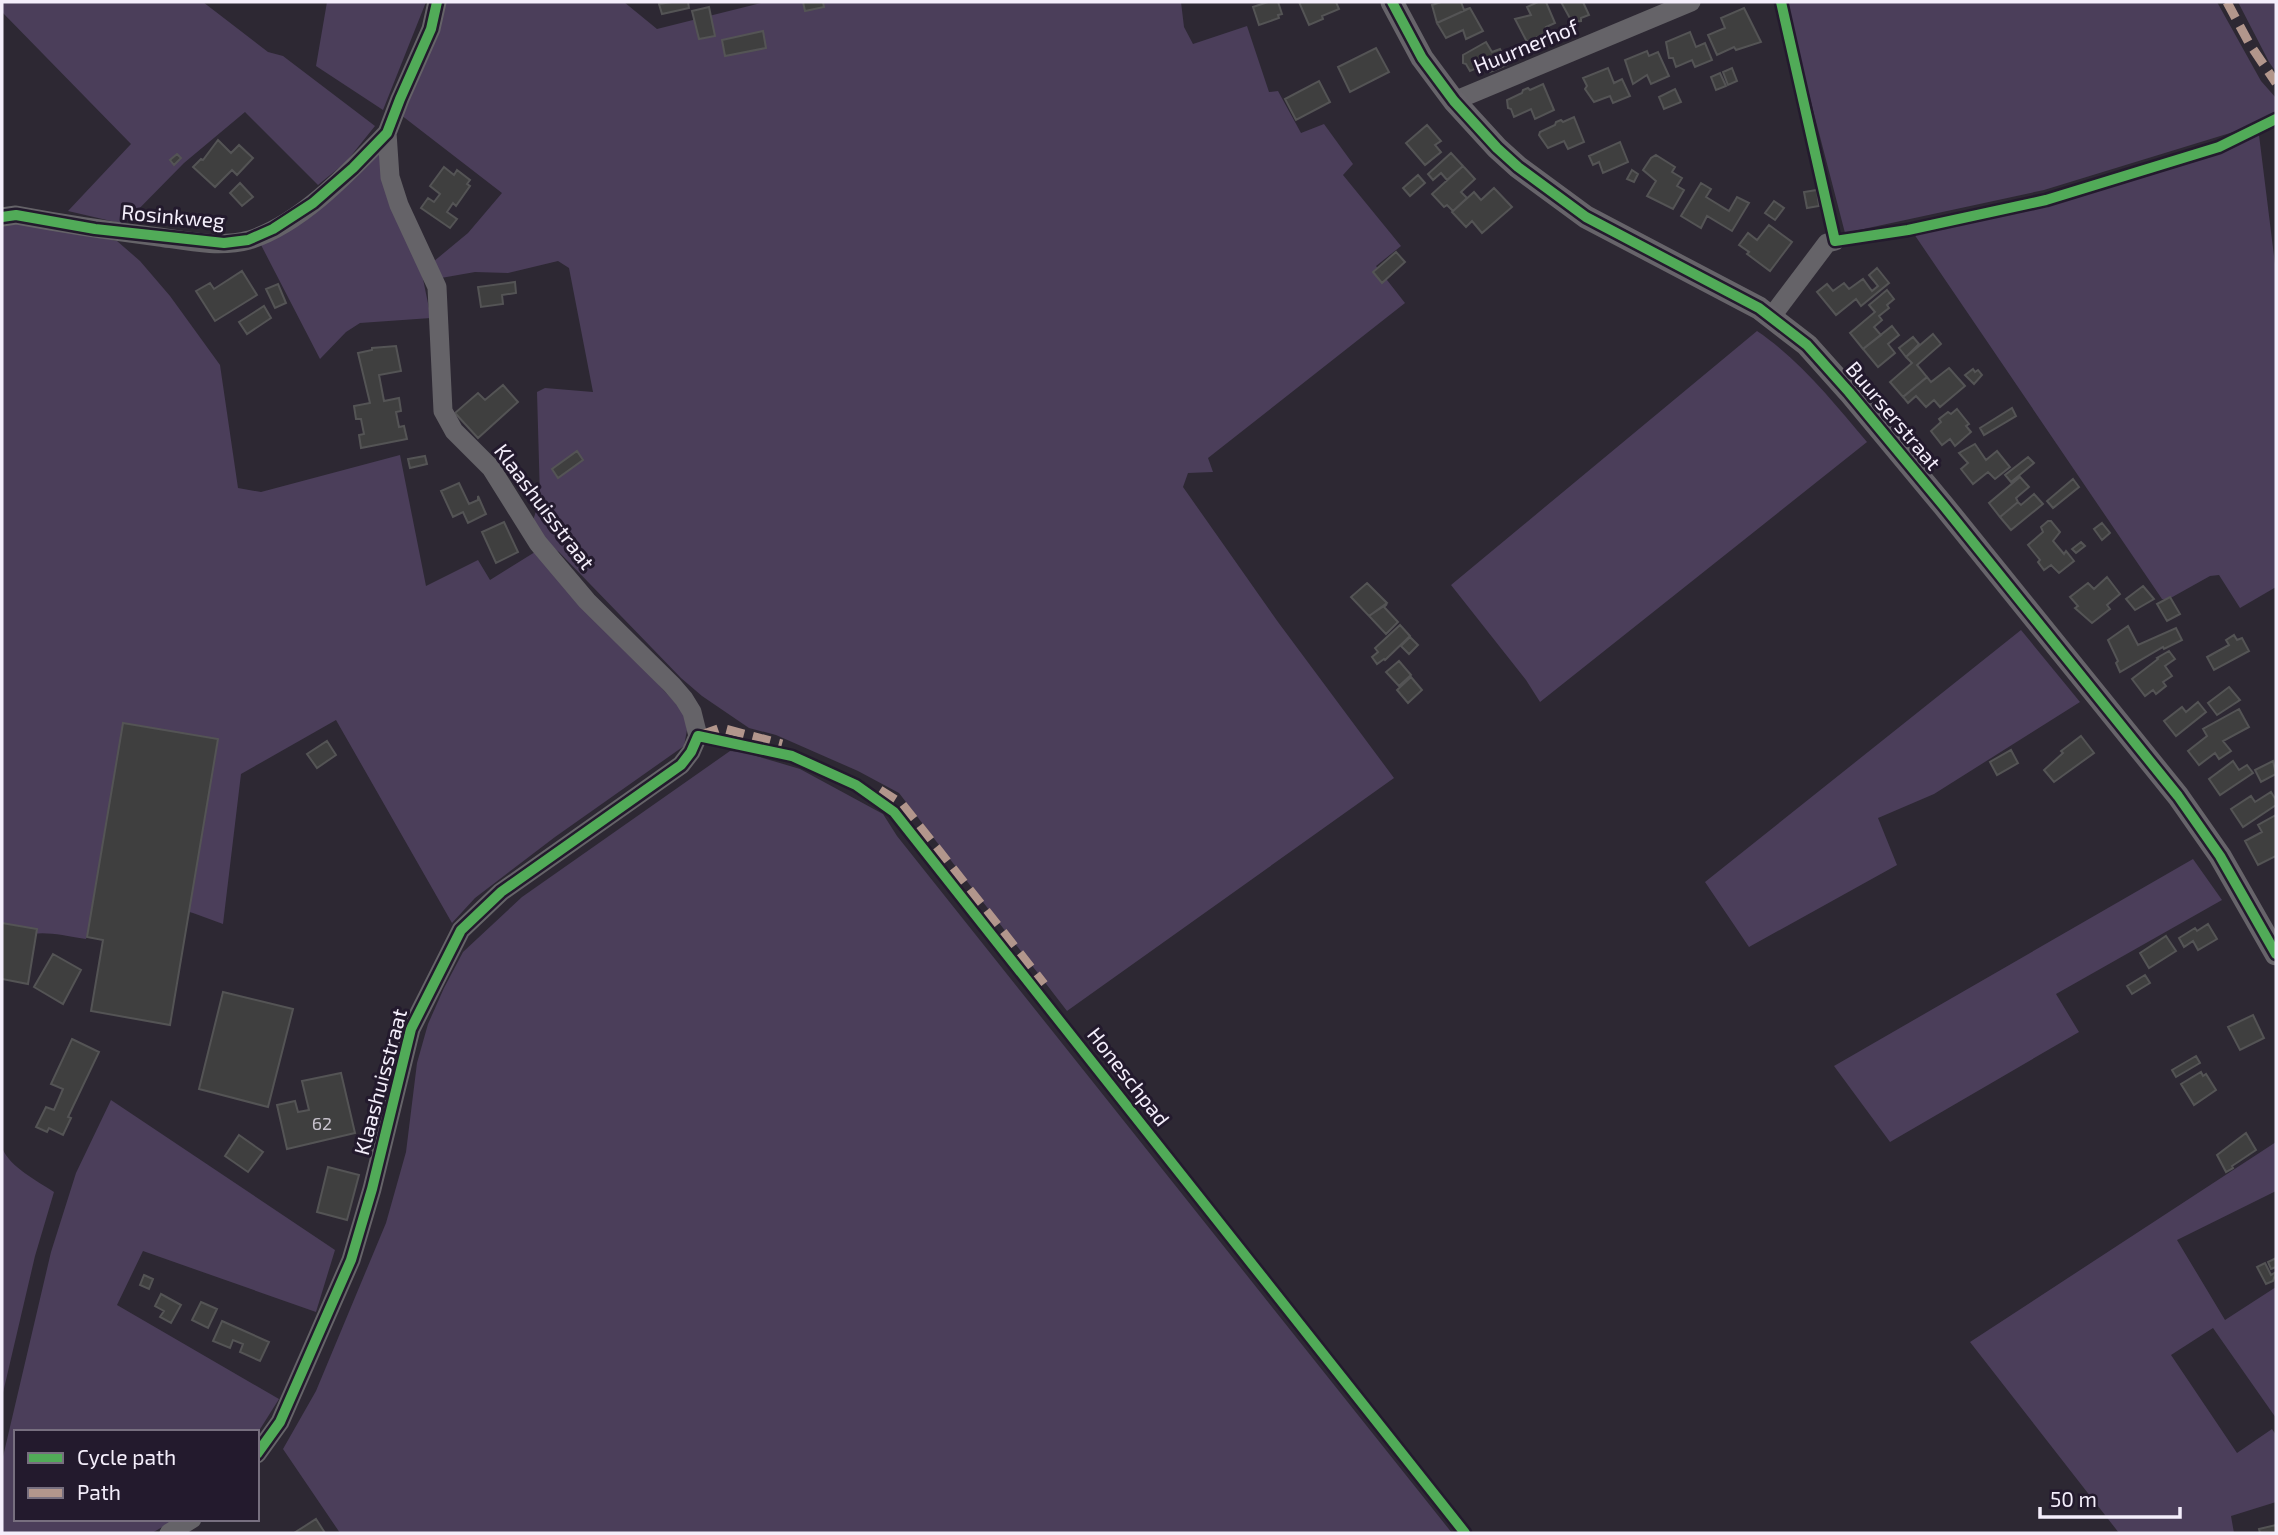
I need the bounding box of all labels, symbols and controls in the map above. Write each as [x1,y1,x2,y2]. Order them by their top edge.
street label: Huurnerhof [1470,13,1582,78]
street label: Rosinkweg [120,199,226,233]
street label: Buurserstraat [1842,356,1947,474]
street label: Klaashuisstraat [490,438,600,574]
street label: Klaashuisstraat [348,1006,411,1158]
street label: Honeschpad [1083,1022,1175,1130]
house number: 62 [312,1112,332,1134]
legend [14,1430,259,1521]
text: Cycle path [77,1444,176,1469]
scale bar [2040,1476,2180,1520]
text: Path [77,1479,121,1504]
text: 50 m [2050,1486,2097,1511]

